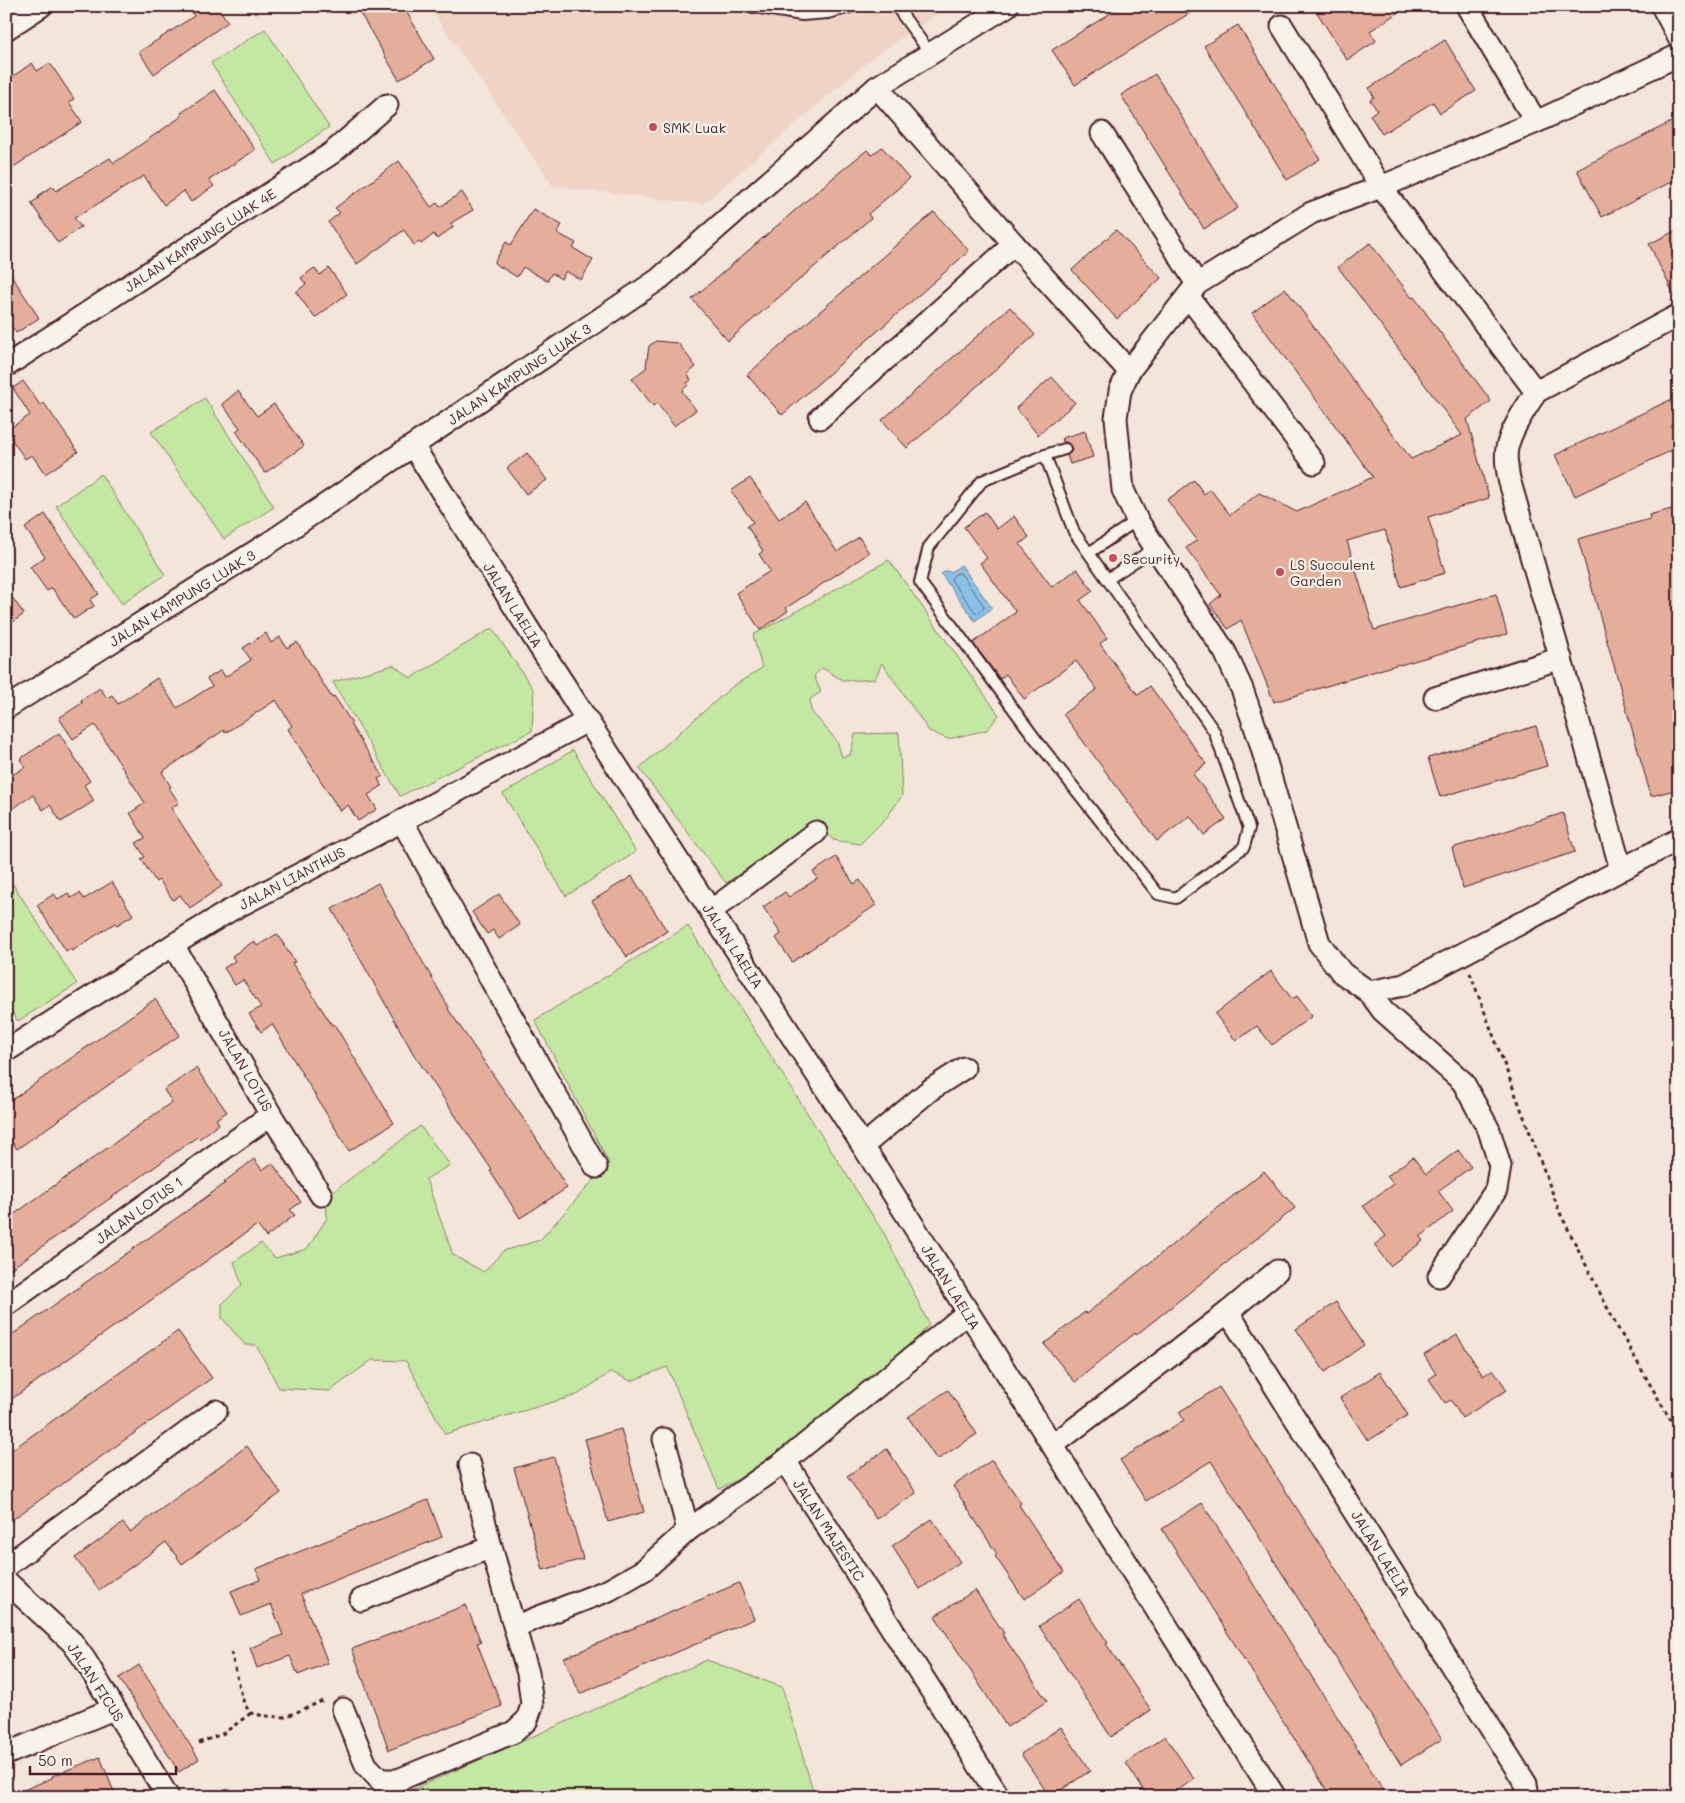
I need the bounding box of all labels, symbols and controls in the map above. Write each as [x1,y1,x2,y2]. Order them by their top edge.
place label: SMK Luak [663,118,726,137]
marker: SMK Luak [647,121,659,133]
street label: JALAN KAMPUNG LUAK 4E [120,184,280,296]
street label: JALAN KAMPUNG LUAK 3 [444,319,594,429]
street label: JALAN KAMPUNG LUAK 3 [105,545,259,651]
place label: Security [1123,549,1180,568]
marker: Security [1107,552,1119,564]
place label: LS Succulent Garden [1290,555,1375,590]
street label: JALAN LAELIA [479,559,547,651]
marker: LS Succulent Garden [1274,566,1286,578]
street label: JALAN LIANTHUS [236,842,349,914]
street label: JALAN LAELIA [698,900,768,992]
street label: JALAN LOTUS [215,1025,277,1115]
street label: JALAN LOTUS 1 [92,1172,186,1248]
street label: JALAN LAELIA [917,1241,985,1333]
street label: JALAN MAJESTIC [789,1476,869,1584]
street label: JALAN LAELIA [1347,1507,1415,1599]
street label: JALAN FICUS [63,1639,129,1725]
scale bar [30,1743,176,1775]
text: 50 m [38,1750,73,1770]

